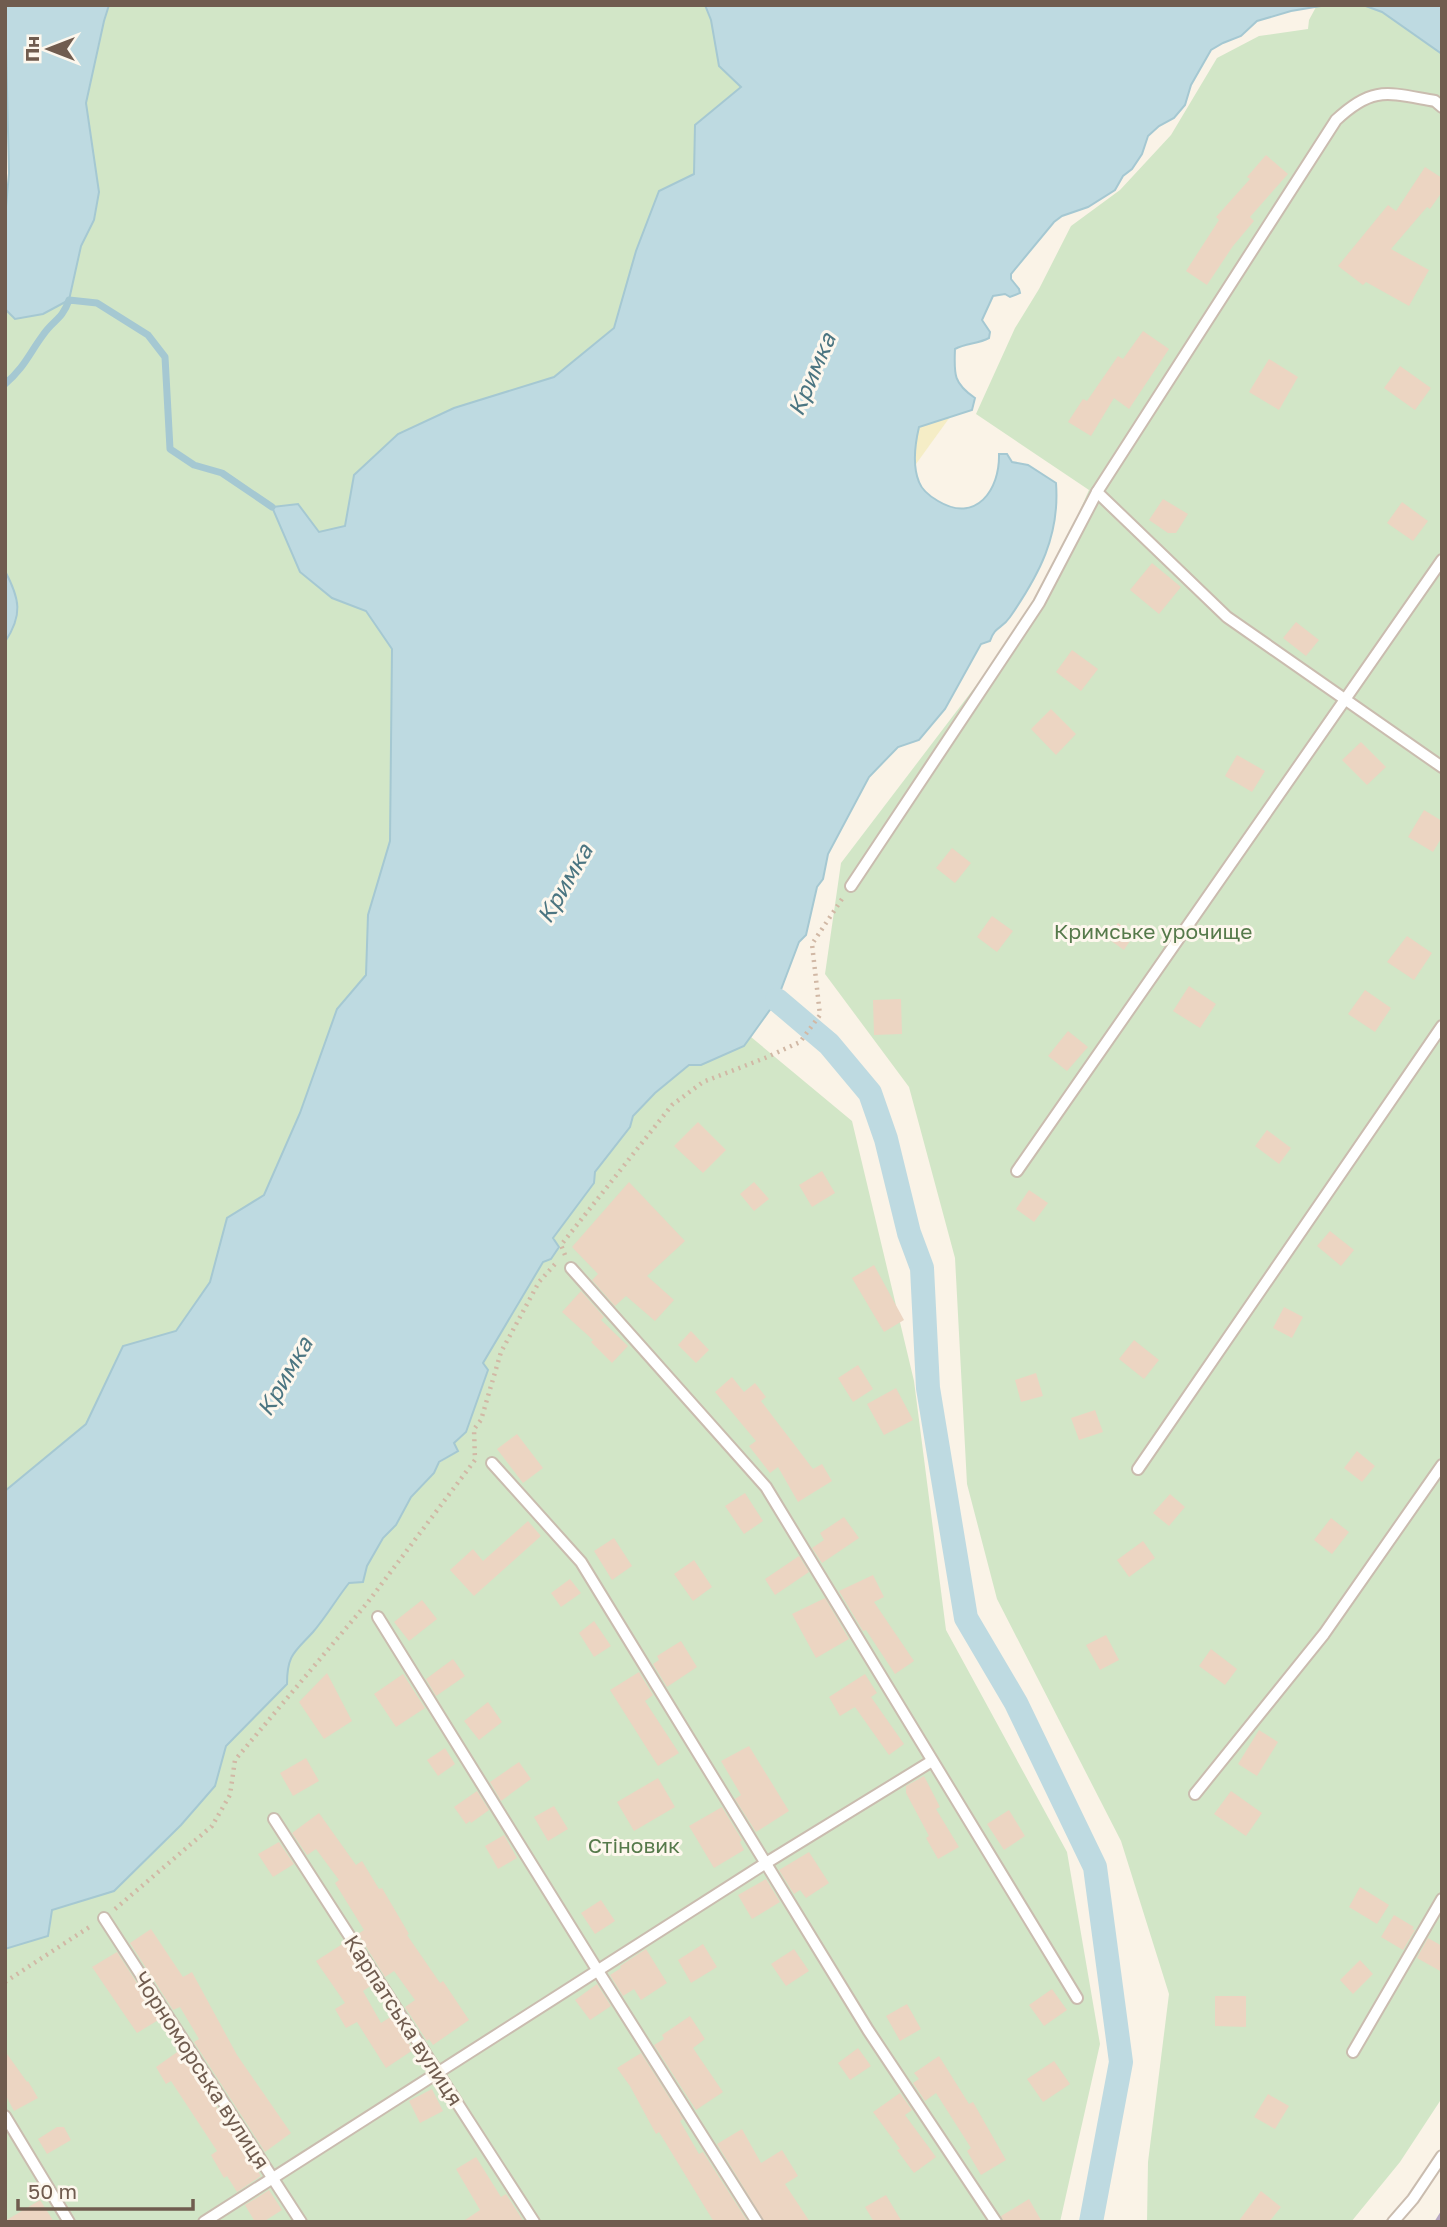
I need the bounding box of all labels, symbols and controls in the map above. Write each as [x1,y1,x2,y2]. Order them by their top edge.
north arrow [14,14,84,84]
text: Пн [20,36,43,62]
water label: Кримка [781,328,841,419]
water label: Кримка [530,838,598,928]
park label: Кримське урочище [1054,918,1252,944]
water label: Кримка [250,1331,318,1421]
park label: Стіновик [588,1832,680,1858]
street label: Карпатська вулиця [339,1930,469,2110]
street label: Чорноморська вулиця [128,1966,276,2174]
scale bar [18,2168,192,2212]
text: 50 m [28,2178,77,2204]

